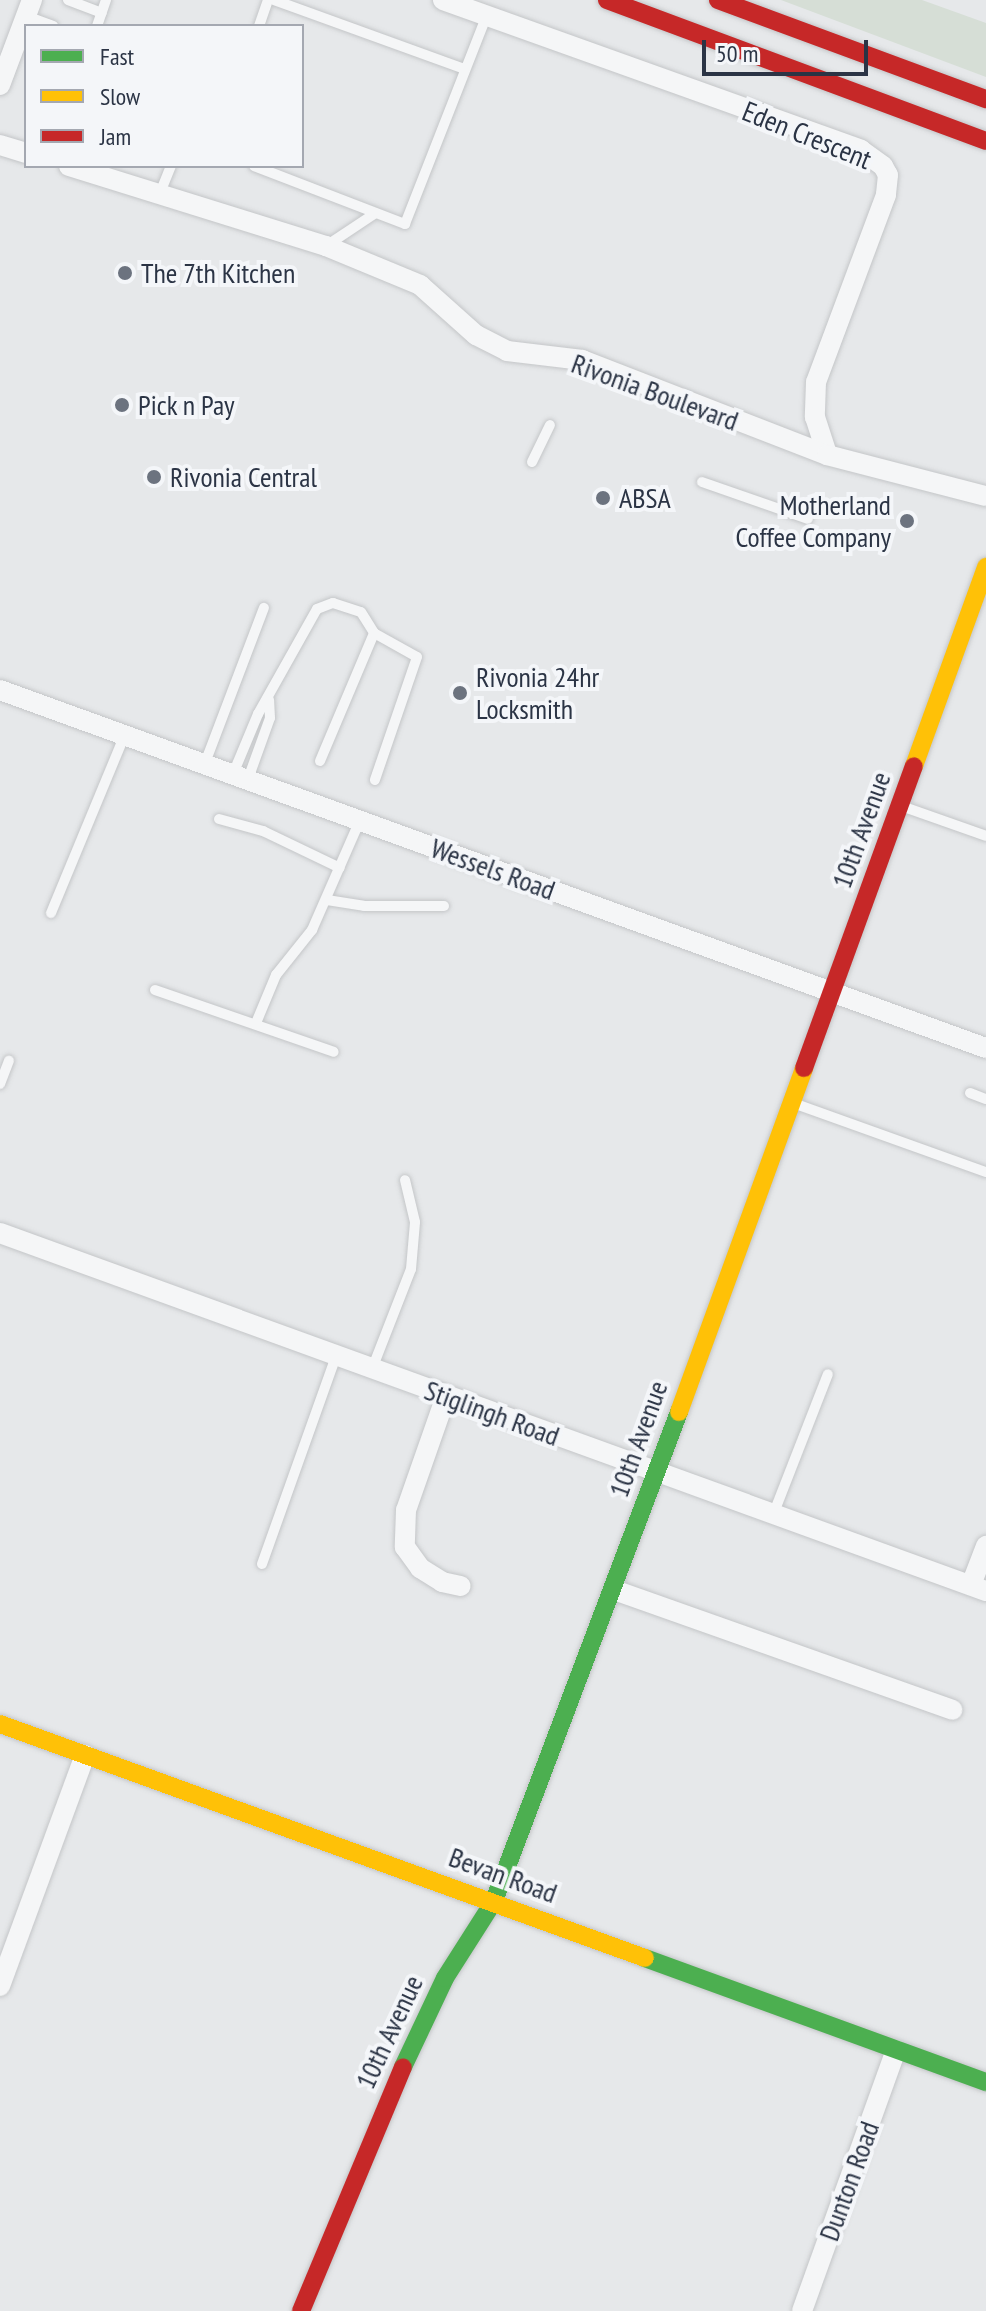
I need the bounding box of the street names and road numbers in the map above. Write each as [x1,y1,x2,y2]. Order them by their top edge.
street label: Eden Crescent [738,94,876,176]
street label: Rivonia Boulevard [567,346,743,438]
street label: 10th Avenue [824,767,898,893]
street label: Wessels Road [426,831,560,907]
street label: Stiglingh Road [420,1373,564,1453]
street label: 10th Avenue [601,1376,675,1502]
street label: Bevan Road [444,1840,562,1910]
street label: 10th Avenue [348,1970,430,2094]
street label: Dunton Road [812,2117,886,2245]

